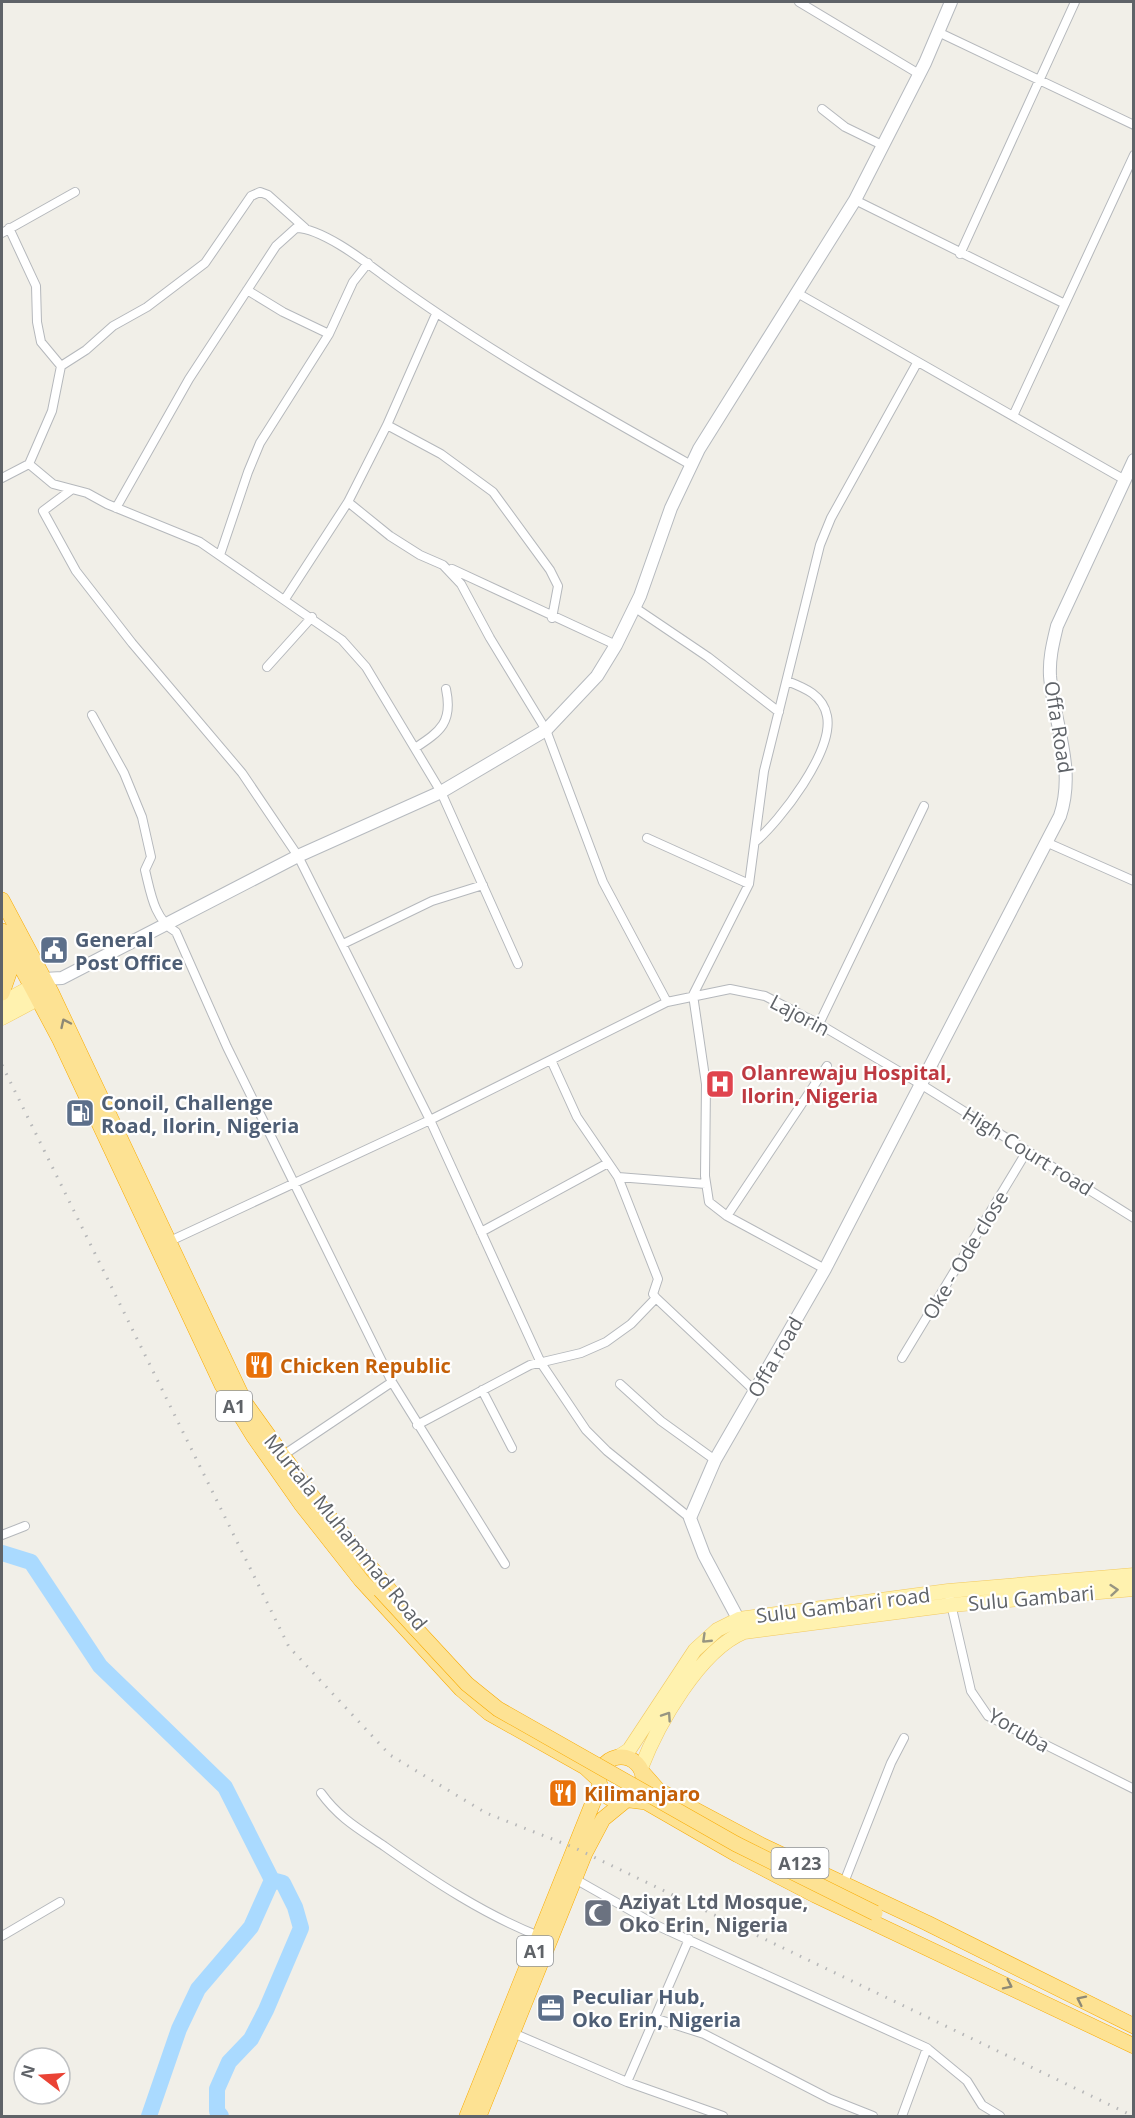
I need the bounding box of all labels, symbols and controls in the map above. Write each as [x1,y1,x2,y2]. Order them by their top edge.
street label: Offa Road [1038,679,1080,775]
place label: General Post Office [75,926,183,976]
public building icon: General Post Office [38,934,70,966]
street label: Lajorin [765,988,835,1042]
one-way arrow [61,1018,73,1029]
place label: Olanrewaju Hospital, Ilorin, Nigeria [741,1059,952,1109]
hospital icon: Olanrewaju Hospital, Ilorin, Nigeria [704,1068,736,1100]
place label: Conoil, Challenge Road, Ilorin, Nigeria [101,1089,299,1139]
fuel station icon: Conoil, Challenge Road, Ilorin, Nigeria [64,1097,96,1129]
street label: High Court road [958,1100,1098,1202]
street label: Oke - Ode close [916,1186,1014,1324]
street label: Offa road [741,1312,809,1402]
restaurant icon: Chicken Republic [243,1349,275,1381]
place label: Chicken Republic [280,1352,451,1379]
road number: A1 [216,1391,252,1421]
street label: Murtala Muhammad Road [258,1428,434,1636]
street label: Sulu Gambari [967,1579,1095,1617]
street label: Sulu Gambari road [754,1581,932,1629]
one-way arrow [1110,1584,1119,1597]
one-way arrow [702,1632,713,1643]
street label: Yoruba [983,1702,1055,1758]
one-way arrow [660,1712,672,1722]
restaurant icon: Kilimanjaro [547,1777,579,1809]
place label: Kilimanjaro [584,1780,700,1807]
road number: A123 [772,1848,828,1878]
place label: Aziyat Ltd Mosque, Oko Erin, Nigeria [619,1888,808,1938]
mosque icon: Aziyat Ltd Mosque, Oko Erin, Nigeria [582,1897,614,1929]
road number: A1 [517,1936,553,1966]
one-way arrow [1001,1978,1012,1990]
place label: Peculiar Hub, Oko Erin, Nigeria [572,1983,741,2033]
office icon: Peculiar Hub, Oko Erin, Nigeria [535,1992,567,2024]
one-way arrow [1076,1996,1087,2008]
north arrow [12,2046,72,2106]
text: N [15,2062,40,2081]

